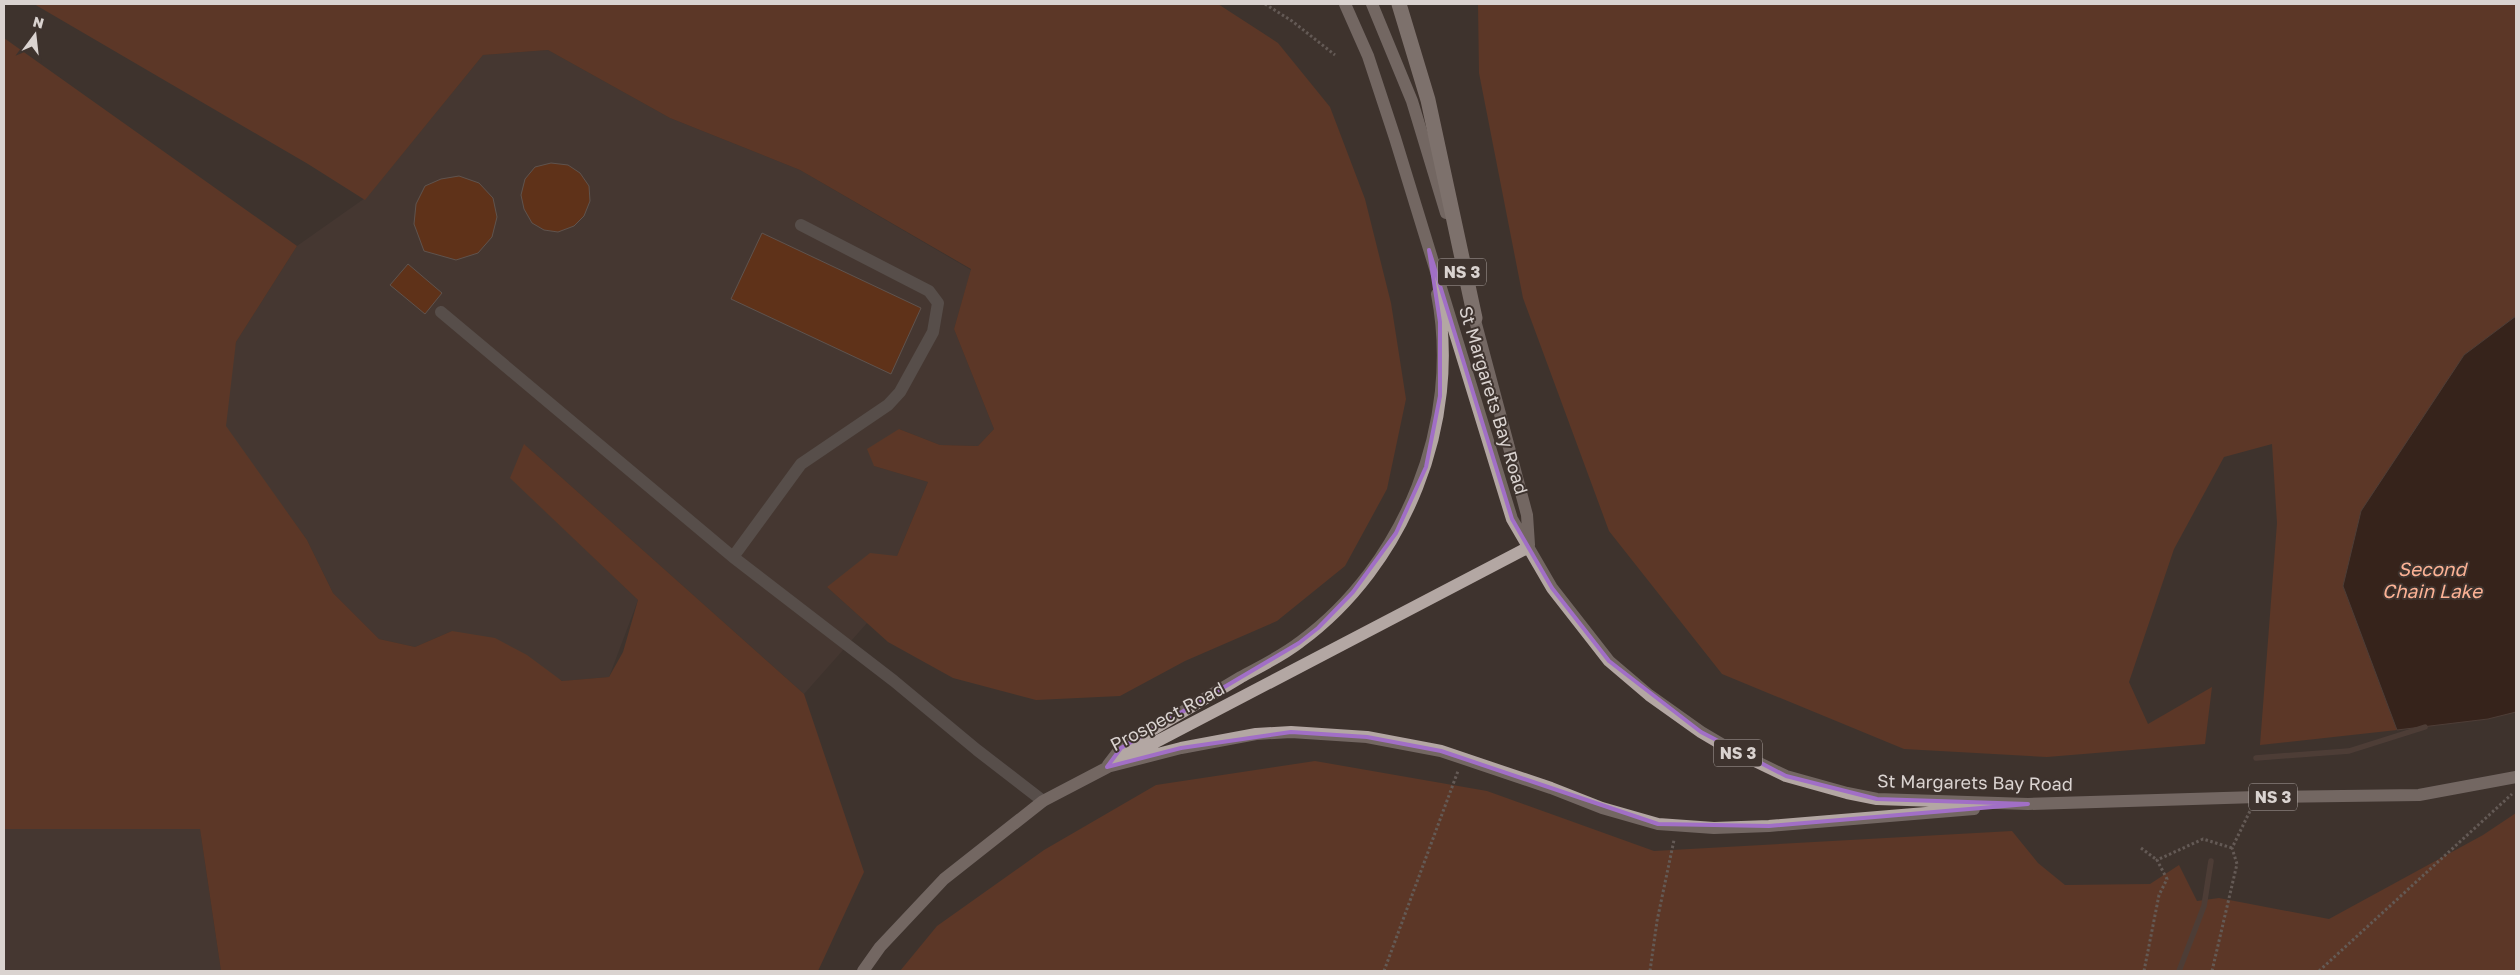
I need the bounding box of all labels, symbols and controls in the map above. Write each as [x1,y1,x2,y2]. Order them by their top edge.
north arrow [10,10,60,60]
text: N [31,12,46,32]
road number: NS 3 [1438,258,1486,286]
street label: St Margarets Bay Road [1455,303,1533,497]
water label: Second Chain Lake [2382,557,2484,602]
street label: Prospect Road [1106,677,1228,755]
road number: NS 3 [1714,740,1762,766]
street label: St Margarets Bay Road [1877,769,2073,795]
road number: NS 3 [2249,784,2297,810]

